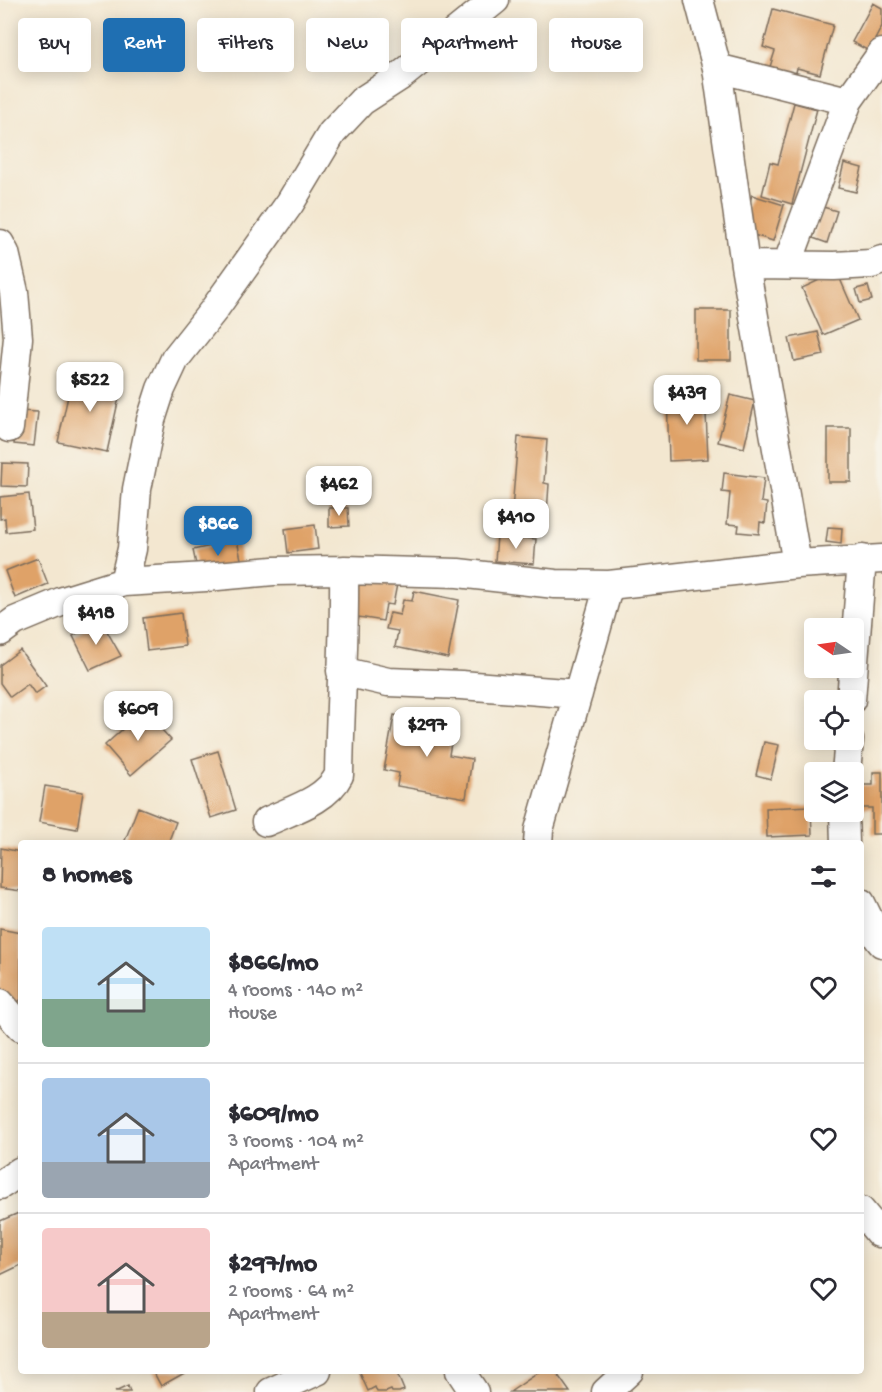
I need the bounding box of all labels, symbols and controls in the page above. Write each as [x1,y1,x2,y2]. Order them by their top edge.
chip: Buy [18,18,91,72]
chip: Rent [103,18,185,72]
chip: Filters [197,18,294,72]
chip: New [306,18,389,72]
chip: Apartment [401,18,537,72]
chip: House [549,18,643,72]
pin: $522 [54,362,126,413]
text: $522 [70,370,110,393]
pin: $439 [651,375,723,426]
text: $439 [668,383,706,406]
pin: $462 [303,466,375,517]
text: $462 [320,474,358,497]
pin: $410 [480,499,552,550]
pin: $866 [182,506,254,557]
text: $410 [497,507,535,530]
text: $866 [198,514,238,537]
pin: $418 [60,595,132,646]
text: $418 [77,603,115,626]
north arrow [804,618,864,678]
map controls [804,618,864,822]
button: locate [804,690,864,750]
pin: $609 [102,691,174,742]
text: $609 [118,699,158,722]
pin: $297 [391,707,463,758]
text: $297 [407,715,447,738]
button: layers [804,762,864,822]
icon: filters [807,860,840,893]
text: 8 homes [42,861,131,892]
text: $866/mo [228,949,318,980]
icon: home [90,951,162,1023]
icon: heart [807,971,840,1004]
text: 4 rooms · 140 m² [228,980,363,1003]
text: House [228,1003,277,1026]
text: $609/mo [228,1100,319,1131]
icon: home [90,1102,162,1174]
icon: heart [807,1122,840,1155]
text: 3 rooms · 104 m² [228,1131,364,1154]
text: Apartment [228,1154,318,1177]
text: $297/mo [228,1250,317,1281]
icon: home [90,1252,162,1324]
icon: heart [807,1272,840,1305]
text: 2 rooms · 64 m² [228,1281,354,1304]
text: Apartment [228,1304,318,1327]

